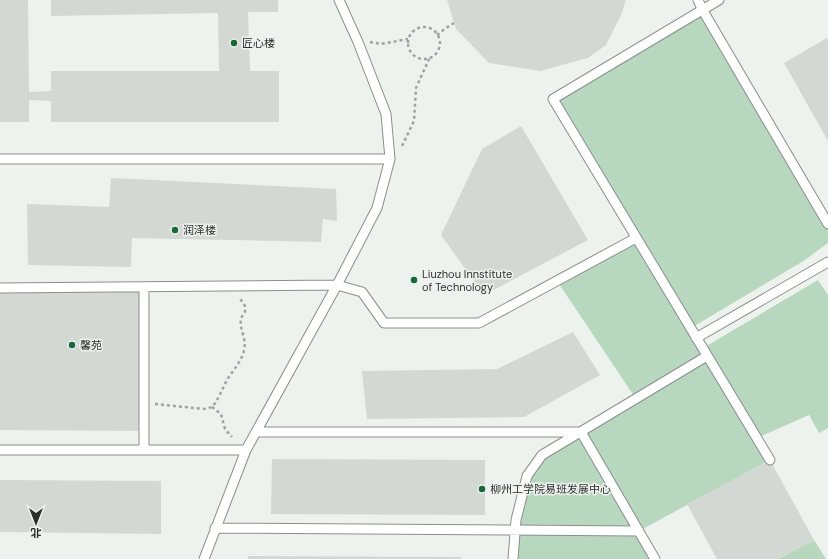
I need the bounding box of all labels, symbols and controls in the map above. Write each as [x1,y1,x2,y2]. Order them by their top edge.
place label: 匠心楼 [242,36,275,50]
marker: 匠心楼 [229,38,239,48]
place label: 润泽楼 [183,223,216,237]
marker: 润泽楼 [170,225,180,235]
place label: Liuzhou Innstitute of Technology [422,267,512,294]
marker: Liuzhou Innstitute of Technology [409,275,419,285]
place label: 馨苑 [80,338,102,352]
marker: 馨苑 [67,340,77,350]
place label: 柳州工学院易班发展中心 [490,482,611,496]
marker: 柳州工学院易班发展中心 [477,484,487,494]
north arrow [16,503,56,543]
text: 北 [31,526,42,540]

